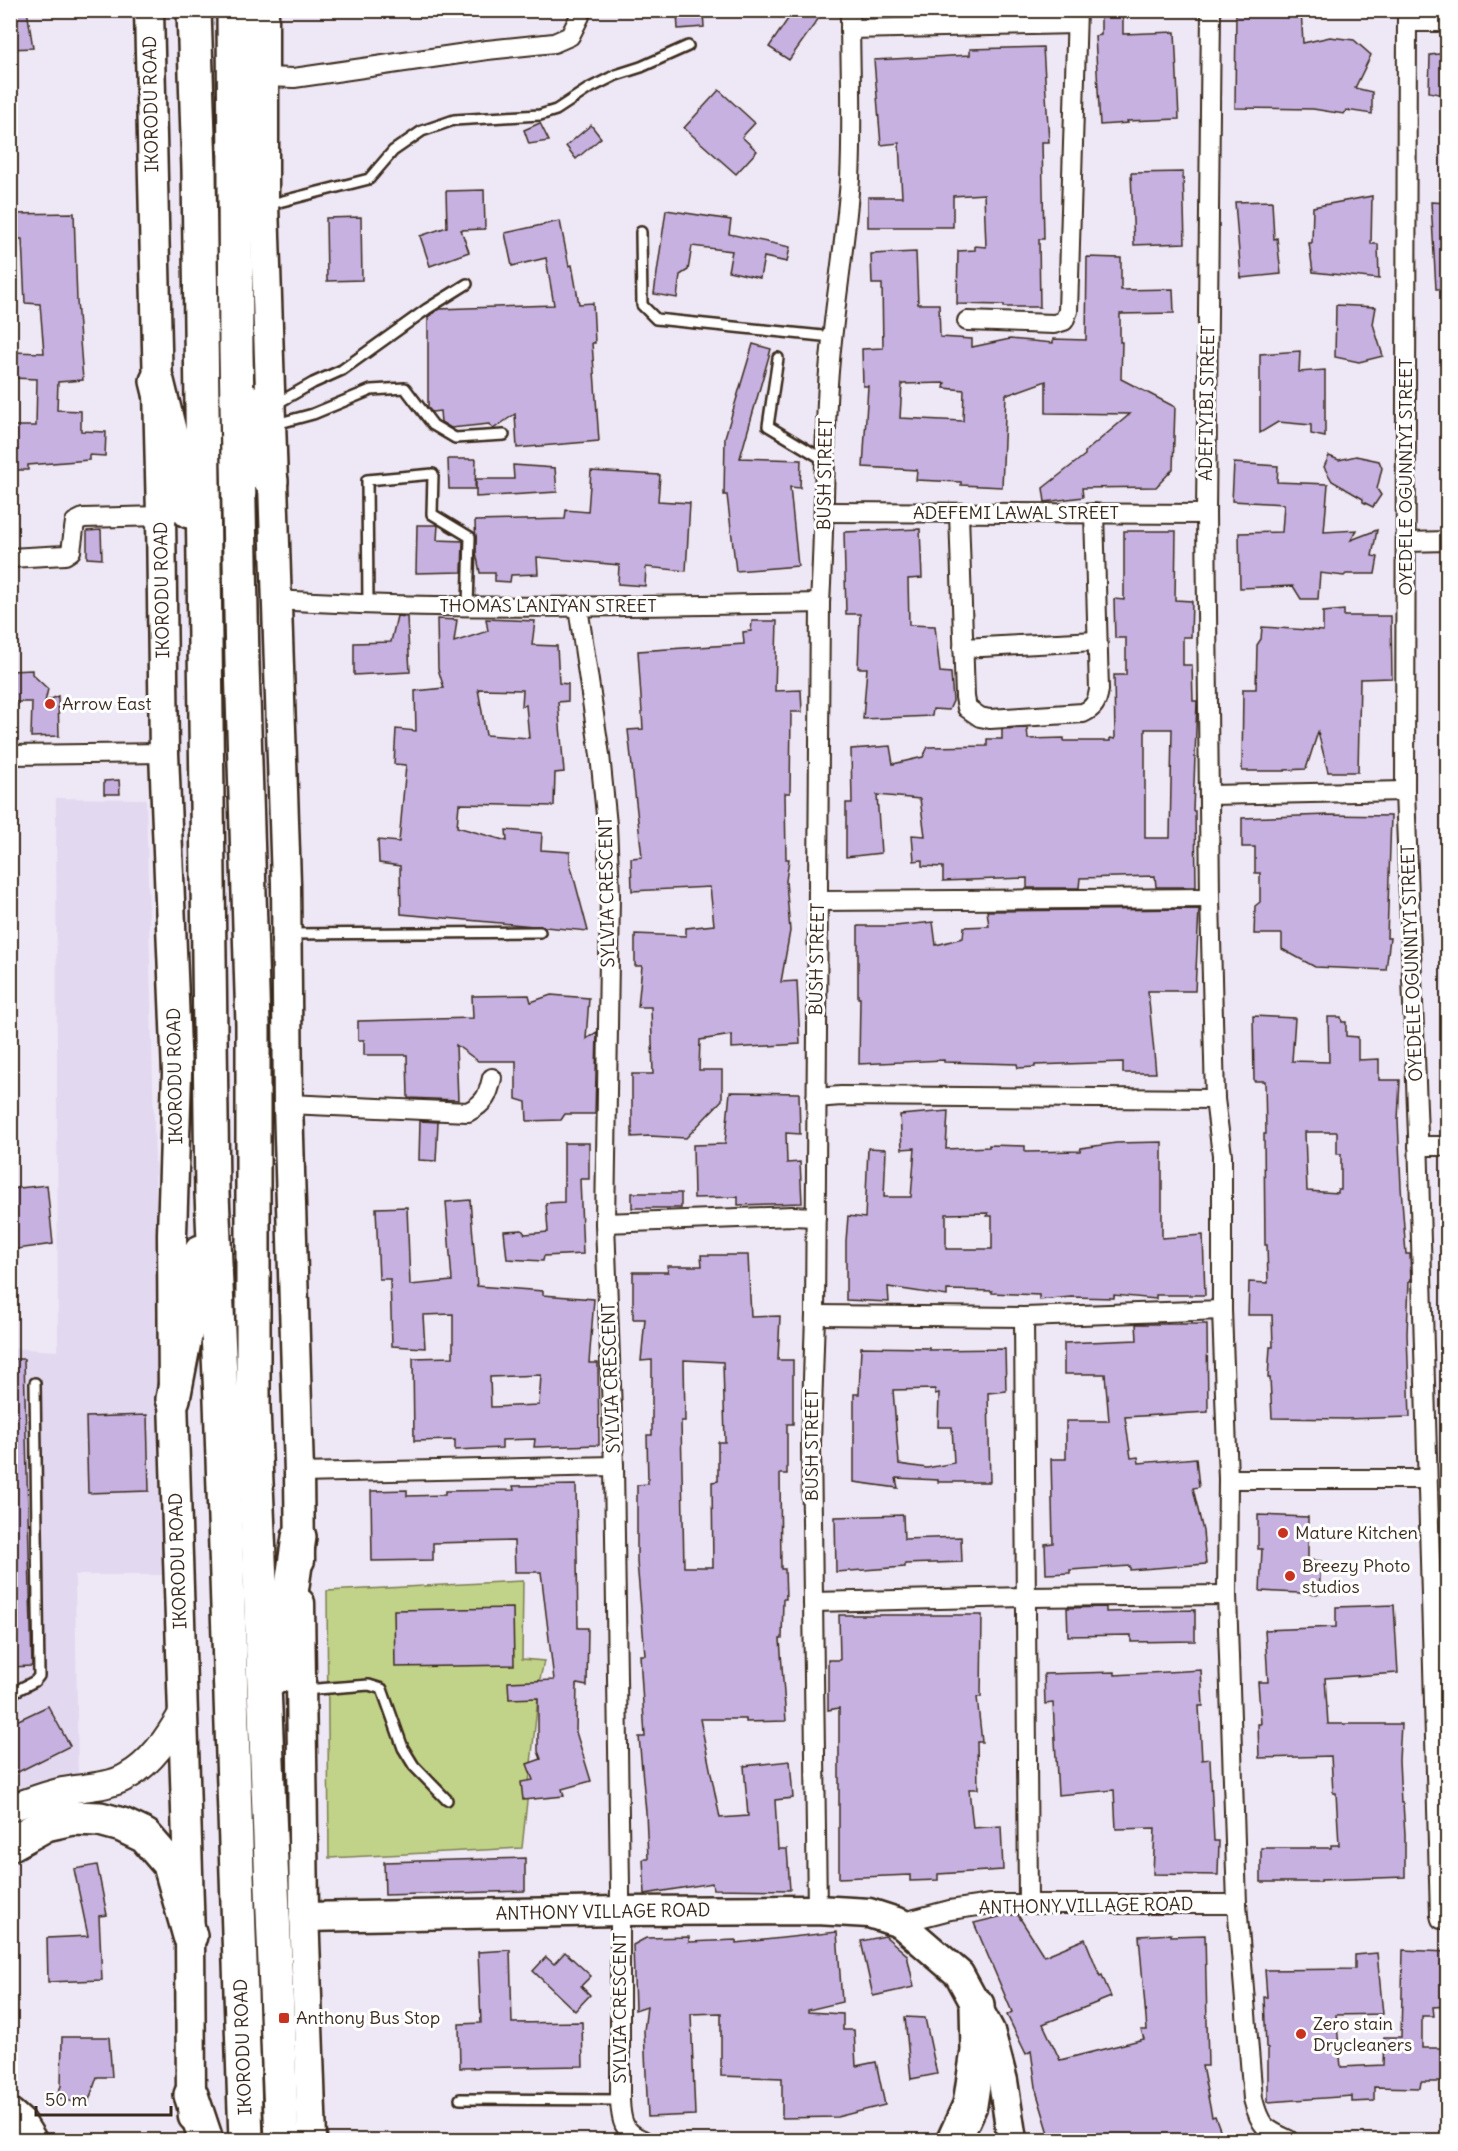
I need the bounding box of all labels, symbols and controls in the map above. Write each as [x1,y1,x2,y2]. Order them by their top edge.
street label: IKORODU ROAD [138,35,163,173]
street label: ADEFIYIBI STREET [1194,325,1219,481]
street label: OYEDELE OGUNNIYI STREET [1394,358,1417,596]
street label: BUSH STREET [812,417,837,531]
street label: ADEFEMI LAWAL STREET [913,501,1119,524]
street label: IKORODU ROAD [149,521,174,659]
street label: THOMAS LANIYAN STREET [439,594,657,617]
place label: Arrow East [62,692,151,715]
marker: Arrow East [43,697,57,711]
street label: SYLVIA CRESCENT [594,816,619,968]
street label: OYEDELE OGUNNIYI STREET [1396,844,1427,1082]
street label: BUSH STREET [804,902,829,1016]
street label: IKORODU ROAD [162,1007,187,1145]
street label: SYLVIA CRESCENT [596,1302,625,1454]
street label: BUSH STREET [800,1389,823,1501]
street label: IKORODU ROAD [164,1492,191,1630]
place label: Mature Kitchen [1295,1521,1418,1544]
marker: Mature Kitchen [1276,1526,1290,1540]
place label: Breezy Photo studios [1302,1554,1411,1598]
marker: Breezy Photo studios [1283,1569,1297,1583]
street label: ANTHONY VILLAGE ROAD [978,1892,1194,1919]
street label: ANTHONY VILLAGE ROAD [495,1898,711,1925]
street label: SYLVIA CRESCENT [608,1932,631,2084]
street label: IKORODU ROAD [229,1978,256,2116]
place label: Anthony Bus Stop [296,2006,440,2029]
marker: Anthony Bus Stop [277,2011,291,2025]
place label: Zero stain Drycleaners [1313,2012,1412,2056]
marker: Zero stain Drycleaners [1294,2027,1308,2041]
scale bar [36,2079,171,2117]
text: 50 m [45,2088,87,2111]

